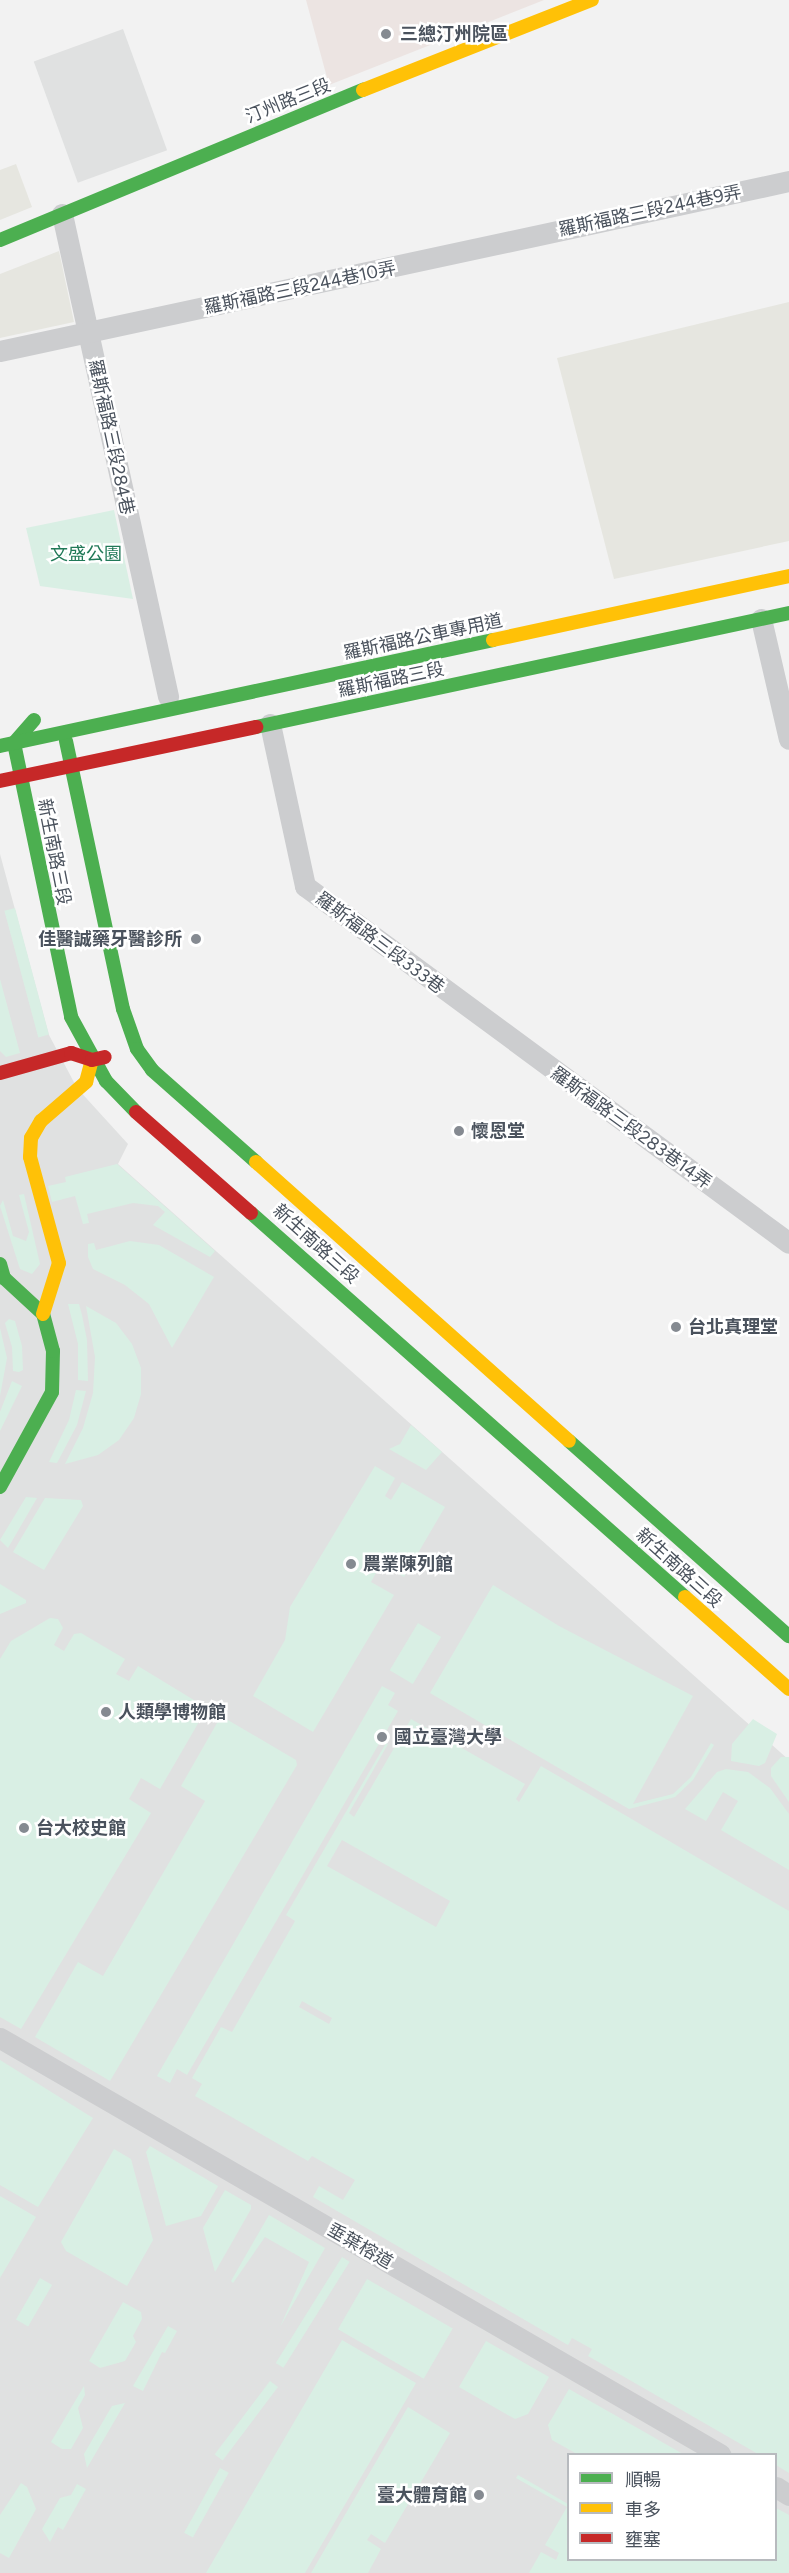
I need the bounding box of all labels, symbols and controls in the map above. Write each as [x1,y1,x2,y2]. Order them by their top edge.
place label: 三總汀州院區 [400,23,508,45]
marker: 三總汀州院區 [377,25,395,43]
street label: 汀州路三段 [242,74,334,128]
street label: 羅斯福路三段244巷9弄 [556,181,744,241]
street label: 羅斯福路三段244巷10弄 [202,257,398,319]
street label: 羅斯福路三段284巷 [84,357,138,517]
park label: 文盛公園 [50,543,122,565]
street label: 羅斯福路公車專用道 [342,610,504,664]
street label: 羅斯福路三段 [336,658,446,702]
street label: 新生南路三段 [33,797,75,907]
street label: 羅斯福路三段333巷 [311,888,449,998]
place label: 佳醫誠藥牙醫診所 [38,928,182,950]
marker: 佳醫誠藥牙醫診所 [187,930,205,948]
street label: 羅斯福路三段283巷14弄 [546,1062,716,1194]
place label: 懷恩堂 [471,1120,525,1142]
marker: 懷恩堂 [452,1124,466,1138]
street label: 新生南路三段 [269,1200,363,1288]
place label: 台北真理堂 [688,1316,778,1338]
marker: 台北真理堂 [669,1320,683,1334]
street label: 新生南路三段 [632,1524,726,1612]
place label: 農業陳列館 [363,1553,453,1575]
marker: 農業陳列館 [344,1557,358,1571]
place label: 人類學博物館 [118,1701,226,1723]
marker: 人類學博物館 [99,1705,113,1719]
place label: 國立臺灣大學 [394,1726,502,1748]
marker: 國立臺灣大學 [375,1730,389,1744]
place label: 台大校史館 [36,1817,126,1839]
marker: 台大校史館 [17,1821,31,1835]
street label: 垂葉榕道 [323,2219,397,2273]
legend [567,2453,777,2561]
text: 順暢 [625,2469,661,2491]
place label: 臺大體育館 [377,2484,467,2506]
marker: 臺大體育館 [472,2488,486,2502]
text: 車多 [625,2499,661,2521]
text: 壅塞 [625,2529,661,2551]

